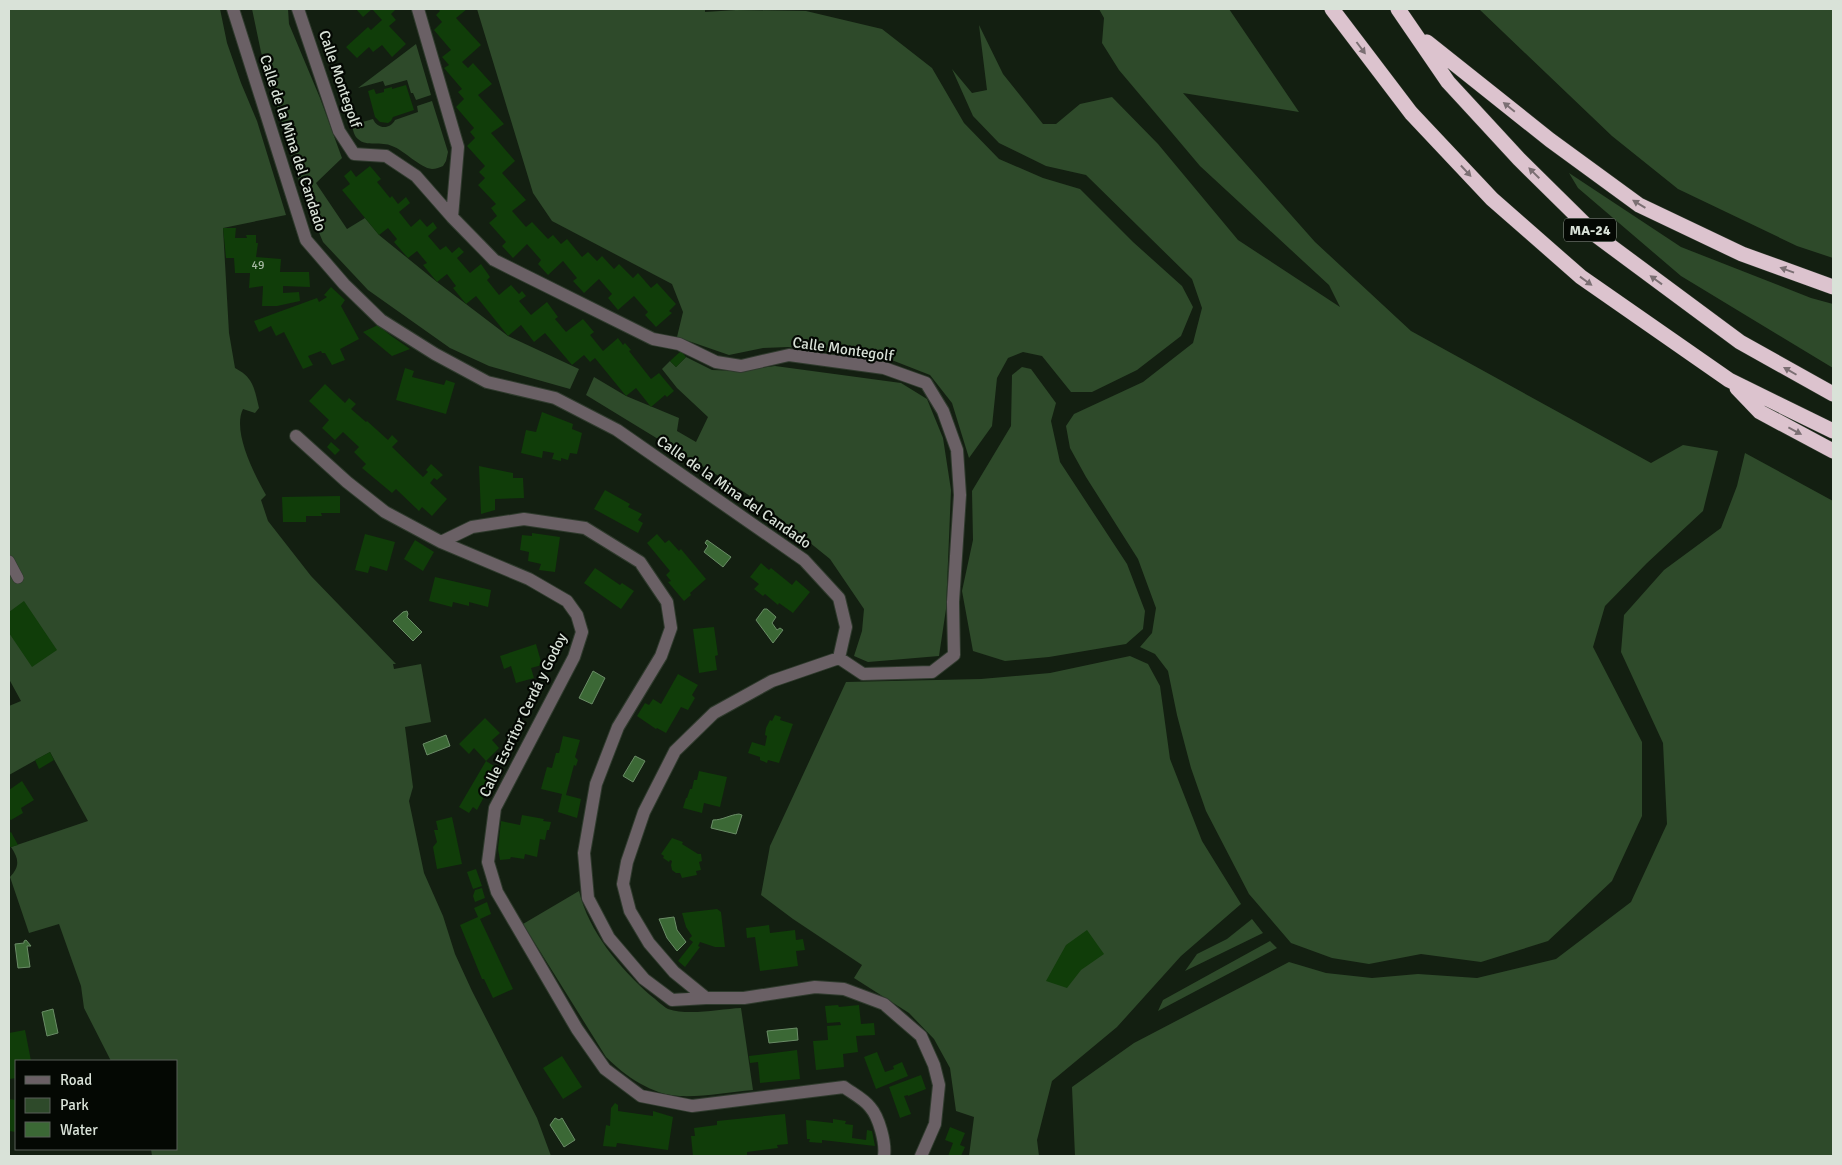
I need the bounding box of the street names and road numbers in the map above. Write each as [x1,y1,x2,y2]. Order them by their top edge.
street label: Calle Montegolf [315,28,365,131]
street label: Calle de la Mina del Candado [256,53,330,234]
road number: MA-24 [1564,218,1616,242]
street label: Calle Montegolf [791,333,896,365]
street label: Calle de la Mina del Candado [653,432,815,552]
street label: Calle Escritor Cerdá y Godoy [475,630,571,800]

